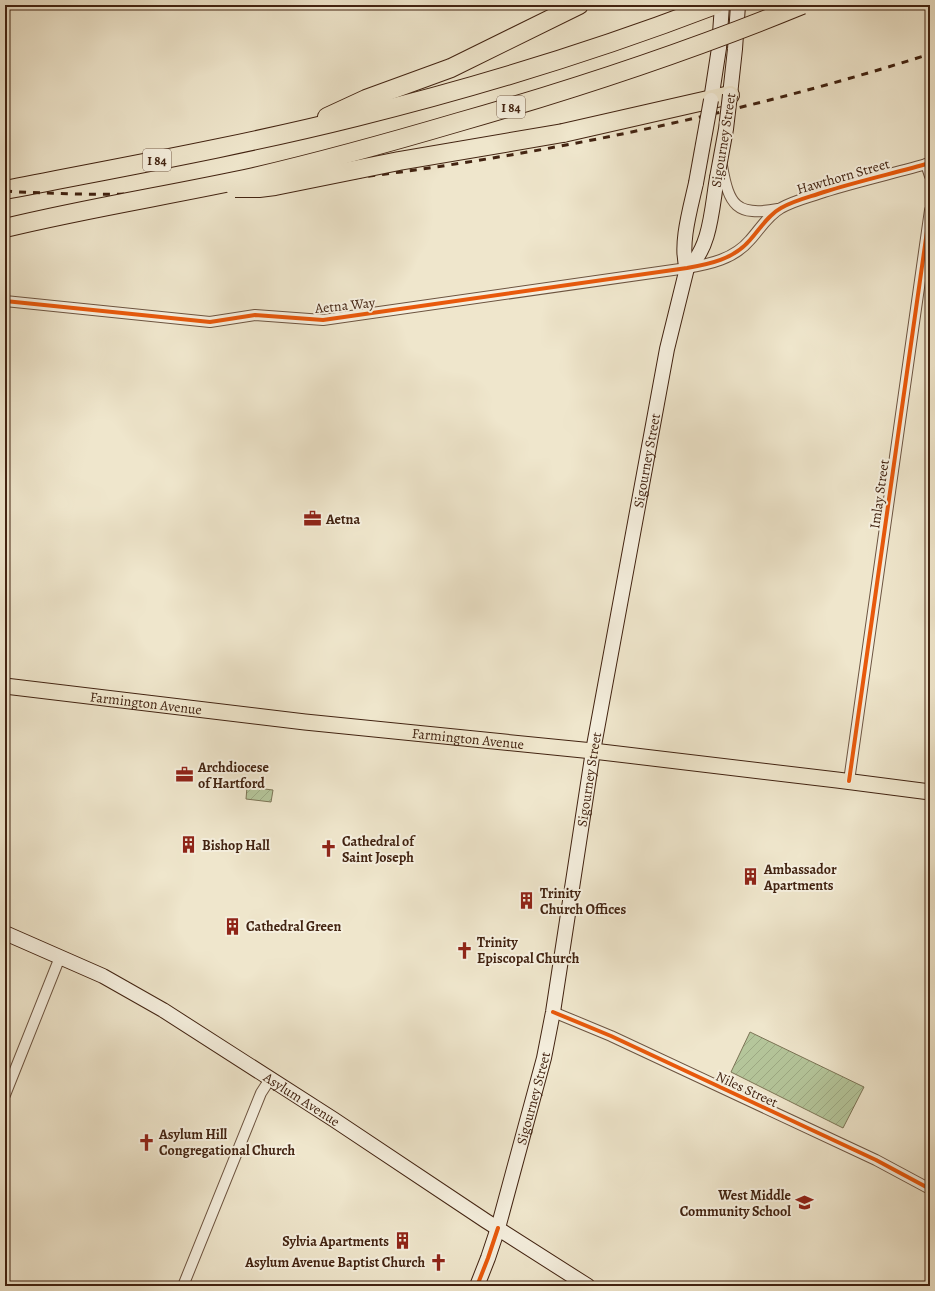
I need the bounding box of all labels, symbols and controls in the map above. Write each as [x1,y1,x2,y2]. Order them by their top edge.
street label: Sigourney Street [707,91,740,189]
road number: I 84 [497,96,525,118]
road number: I 84 [143,149,171,171]
street label: Hawthorn Street [795,154,892,199]
street label: Aetna Way [313,293,377,318]
street label: Sigourney Street [629,412,665,509]
street label: Imlay Street [865,458,894,530]
office icon: Aetna [303,509,323,529]
place label: Aetna [325,510,360,529]
street label: Farmington Avenue [89,687,203,720]
street label: Farmington Avenue [411,724,525,754]
street label: Sigourney Street [573,730,606,828]
place label: Archdiocese of Hartford [197,758,269,793]
office icon: Archdiocese of Hartford [175,765,195,785]
place label: Cathedral of Saint Joseph [342,832,416,867]
building icon: Bishop Hall [179,835,199,855]
place label: Bishop Hall [202,836,270,855]
church icon: Cathedral of Saint Joseph [319,839,339,859]
place label: Ambassador Apartments [763,860,837,895]
building icon: Ambassador Apartments [741,867,761,887]
place label: Trinity Church Offices [540,884,627,919]
building icon: Trinity Church Offices [517,891,537,911]
building icon: Cathedral Green [223,916,243,936]
place label: Cathedral Green [246,917,342,936]
place label: Trinity Episcopal Church [477,933,580,968]
church icon: Trinity Episcopal Church [454,940,474,960]
street label: Sigourney Street [512,1050,555,1147]
street label: Asylum Avenue [259,1067,344,1131]
street label: Niles Street [713,1067,781,1112]
place label: Asylum Hill Congregational Church [158,1125,296,1160]
church icon: Asylum Hill Congregational Church [136,1132,156,1152]
place label: West Middle Community School [680,1186,792,1221]
school or university icon: West Middle Community School [794,1193,814,1213]
building icon: Sylvia Apartments [392,1231,412,1251]
place label: Sylvia Apartments [282,1232,389,1251]
church icon: Asylum Avenue Baptist Church [428,1252,448,1272]
place label: Asylum Avenue Baptist Church [244,1253,425,1272]

